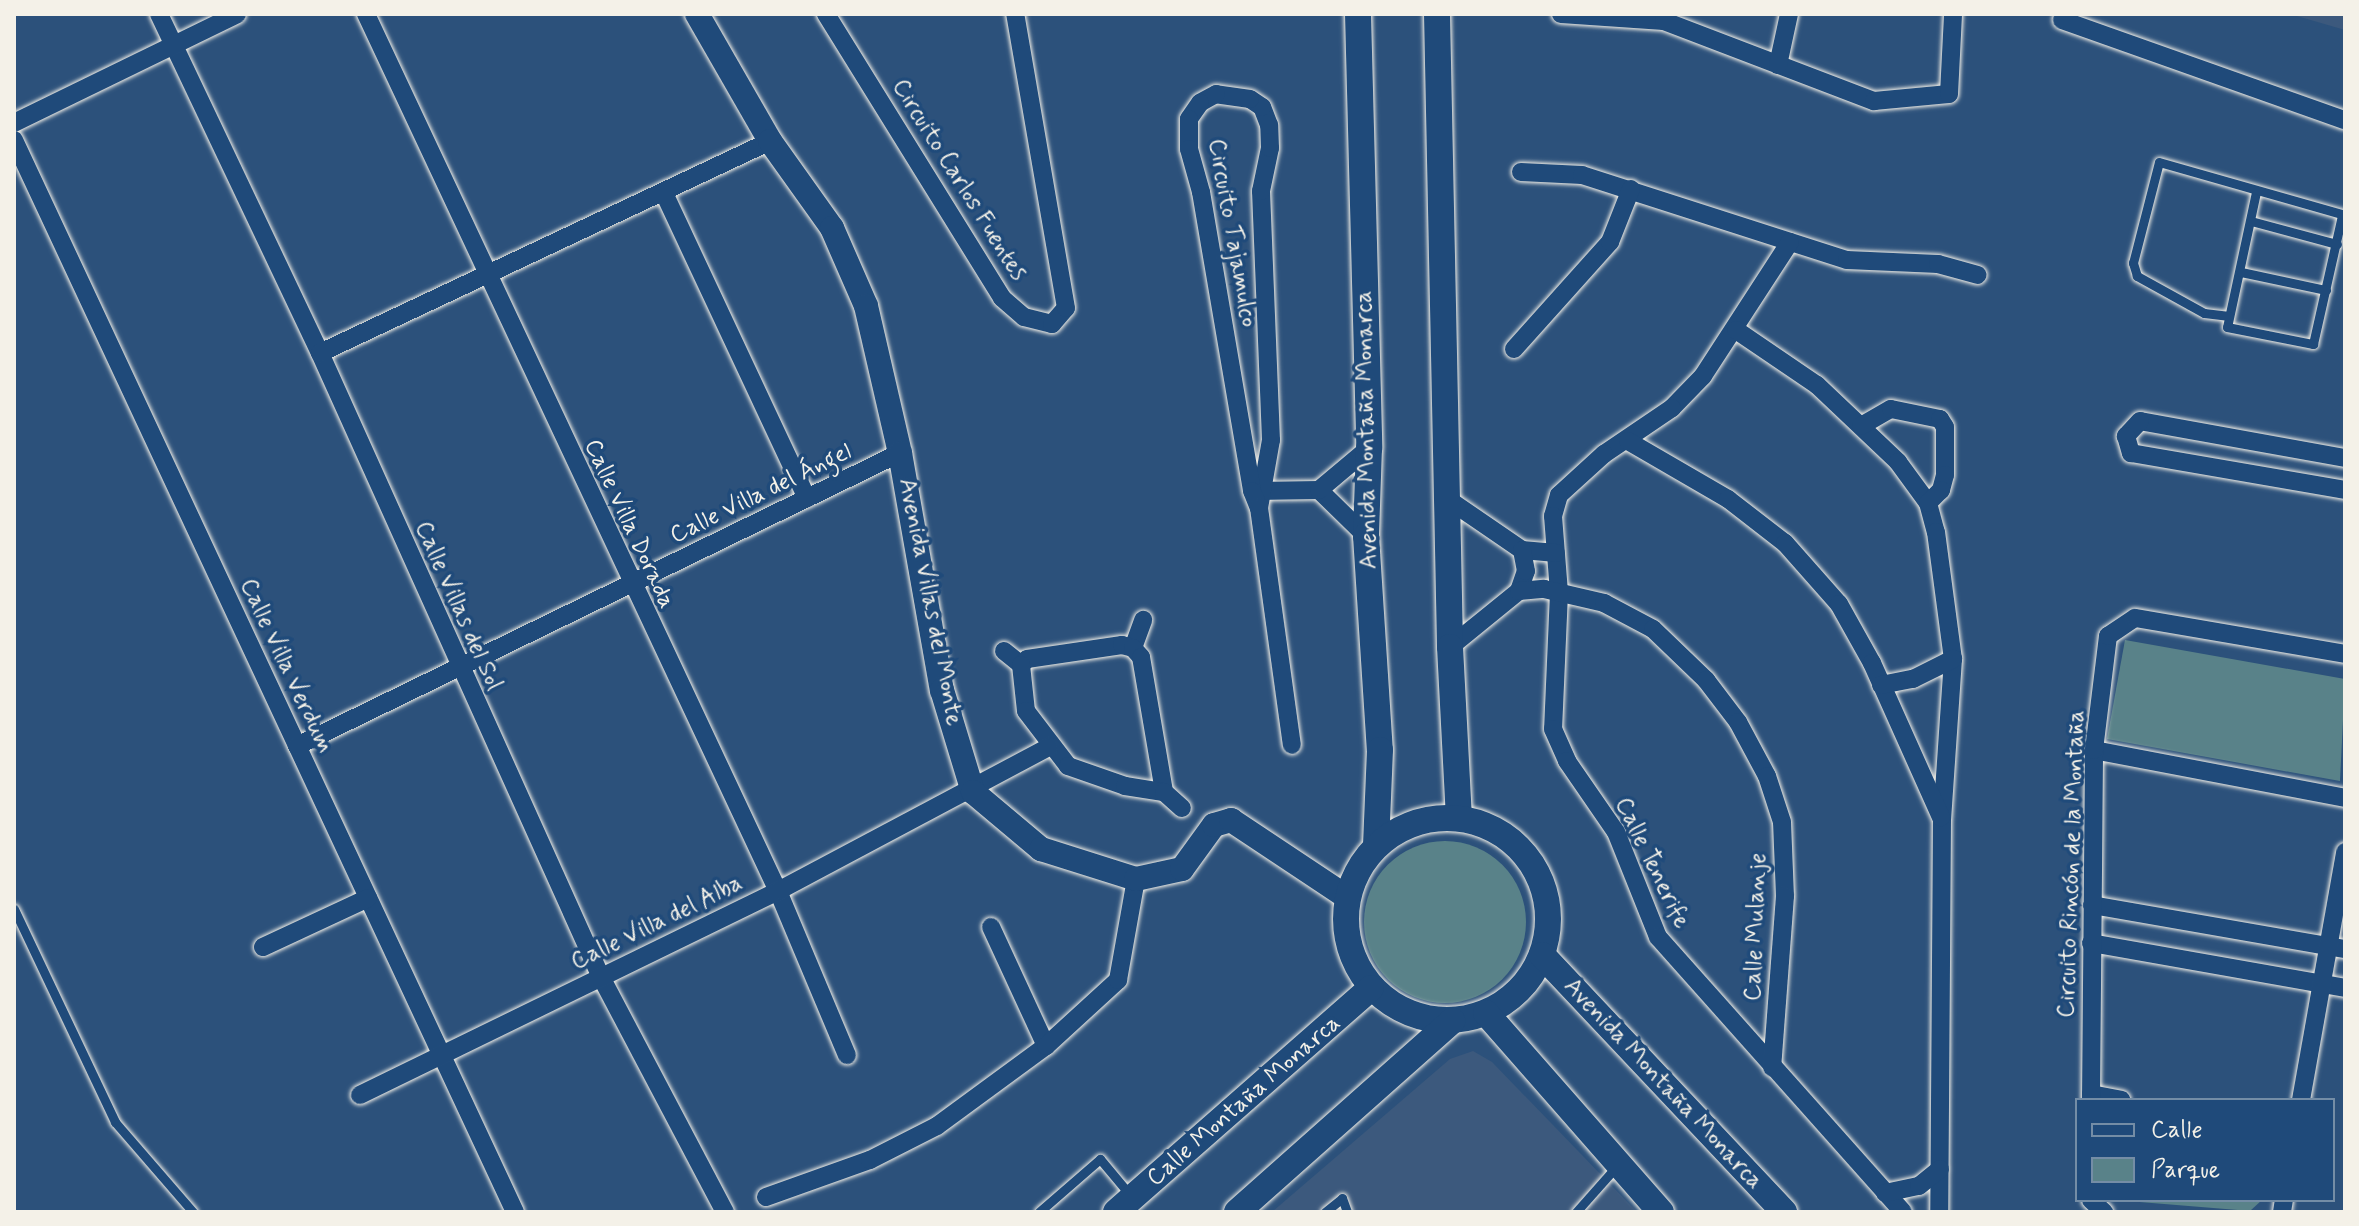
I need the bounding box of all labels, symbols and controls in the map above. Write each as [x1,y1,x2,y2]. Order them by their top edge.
street label: Circuito Carlos Fuentes [884,71,1034,289]
street label: Circuito Tajamulco [1201,133,1263,333]
street label: Avenida Montaña Monarca [1350,292,1384,568]
street label: Calle Villa Dorada [577,435,681,613]
street label: Calle Villa del Ángel [665,438,857,550]
street label: Avenida Villas del Monte [892,477,968,727]
street label: Calle Villas del Sol [408,517,508,695]
street label: Calle Villa Verdum [234,577,338,755]
street label: Circuito Rincón de la Montaña [2052,712,2092,1016]
street label: Calle Tenerife [1608,793,1696,933]
street label: Calle Mulanje [1739,854,1773,1000]
street label: Calle Villa del Alba [565,868,749,978]
street label: Avenida Montaña Monarca [1558,973,1768,1195]
street label: Calle Montaña Monarca [1141,1009,1347,1193]
legend [2075,1098,2335,1202]
text: Calle [2151,1115,2203,1146]
text: Parque [2151,1155,2220,1186]

